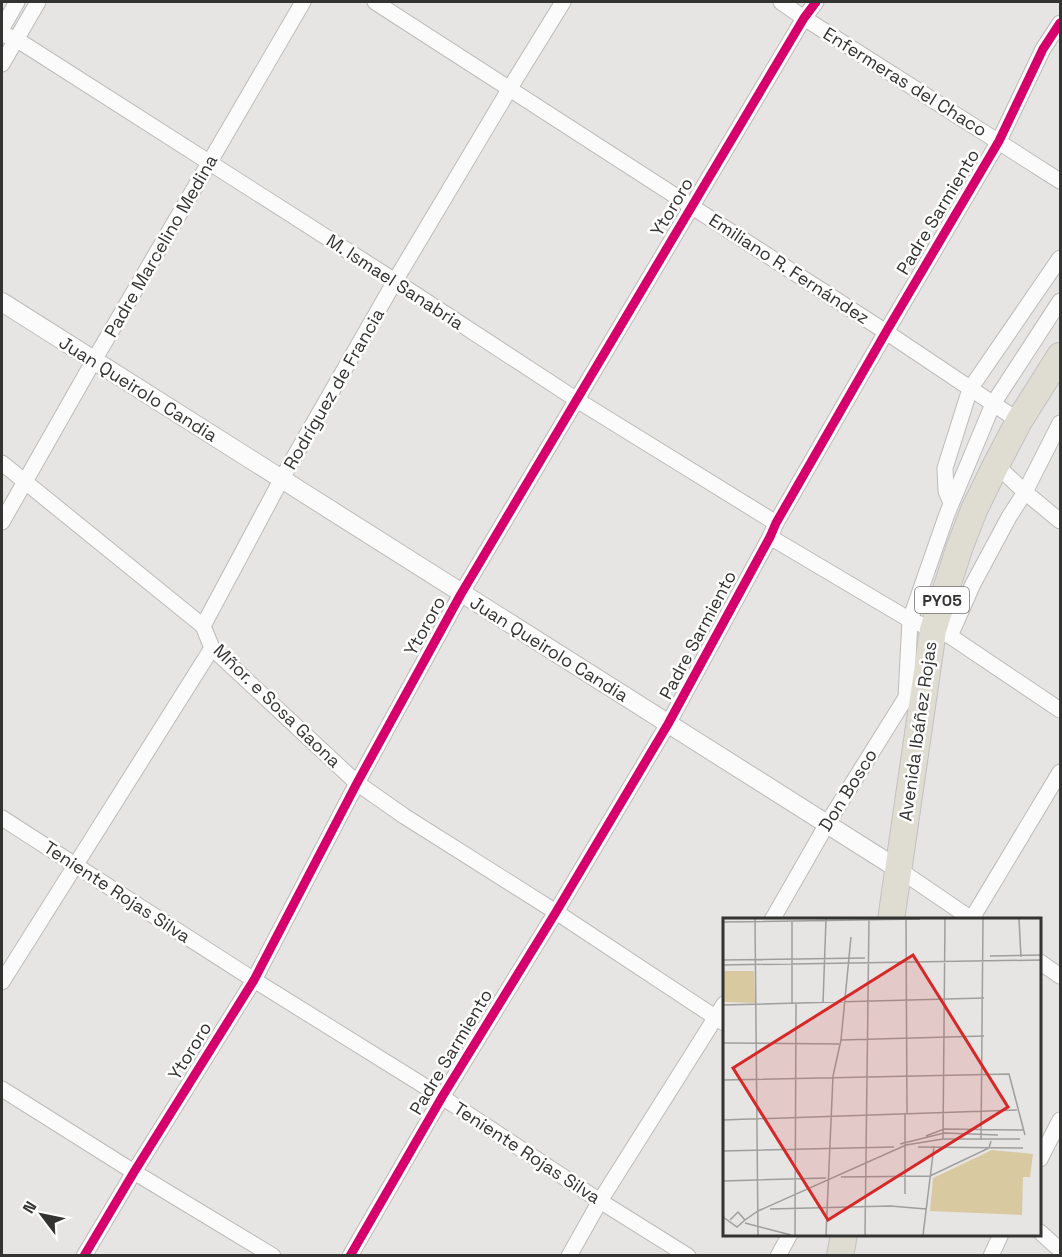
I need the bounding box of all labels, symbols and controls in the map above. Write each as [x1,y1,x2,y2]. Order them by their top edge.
street label: Enfermeras del Chaco [819,22,991,141]
street label: Padre Sarmiento [891,145,984,279]
street label: Padre Marcelino Medina [99,150,222,341]
street label: Ytororo [645,173,698,240]
street label: Emiliano R. Fernández [705,208,874,329]
street label: M. Ismael Sanabria [322,229,468,335]
street label: Rodríguez de Francia [278,304,389,473]
street label: Juan Queirolo Candia [55,330,222,447]
street label: Padre Sarmiento [654,566,741,703]
road number: PY05 [915,587,969,613]
street label: Juan Queirolo Candia [466,590,633,707]
street label: Ytororo [399,592,450,660]
street label: Mñor. e Sosa Gaona [209,639,346,772]
street label: Avenida Ibáñez Rojas [893,640,942,822]
street label: Don Bosco [813,744,882,835]
street label: Teniente Rojas Silva [40,836,195,948]
inset map [723,918,1041,1236]
street label: Padre Sarmiento [404,985,497,1119]
street label: Ytororo [163,1017,216,1084]
street label: Teniente Rojas Silva [450,1097,605,1209]
north arrow [12,1185,72,1245]
text: N [18,1197,41,1217]

